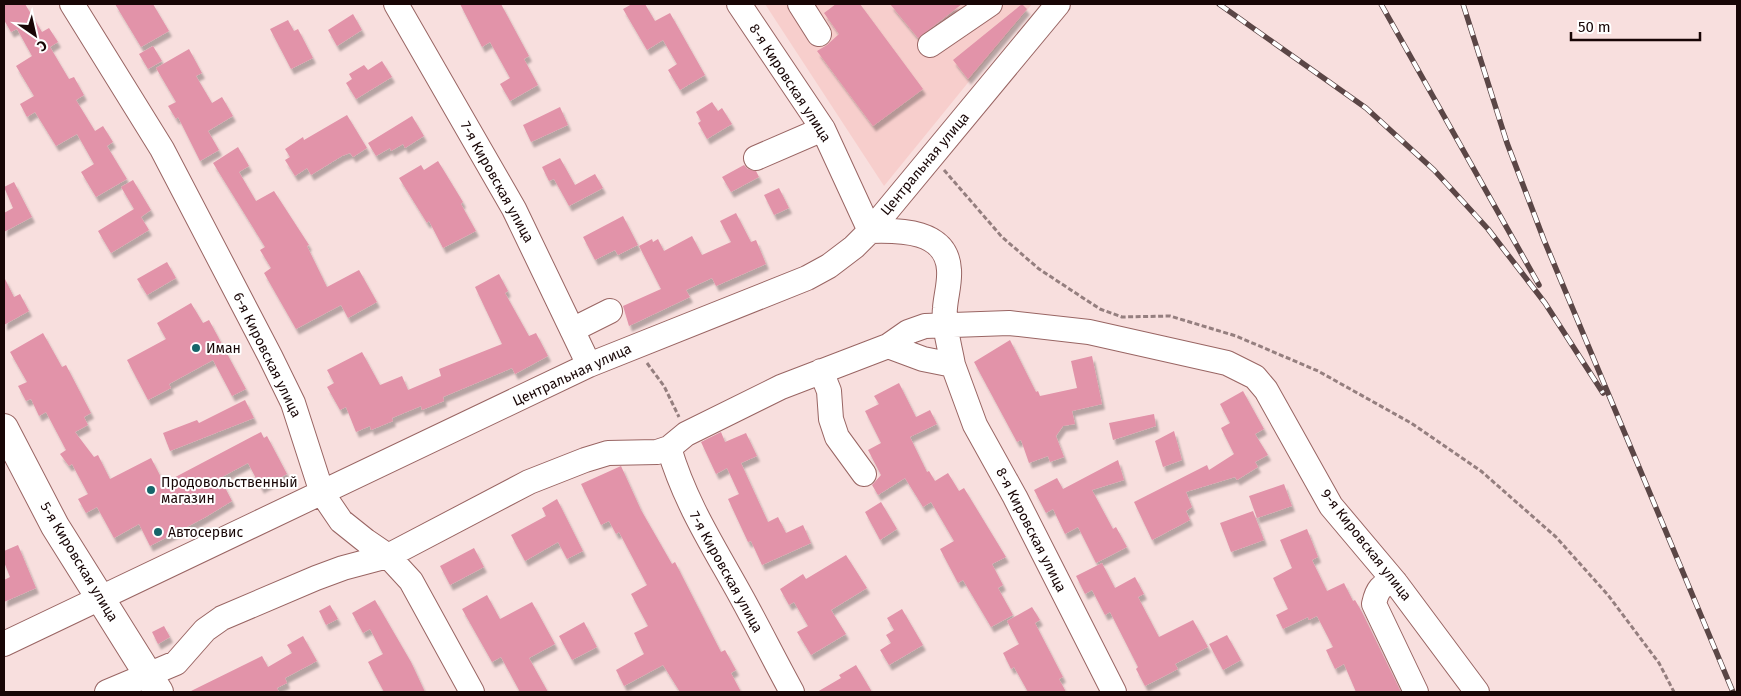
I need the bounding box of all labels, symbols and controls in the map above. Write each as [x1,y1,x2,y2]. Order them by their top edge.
north arrow [10,10,60,60]
scale bar [1571,10,1700,42]
text: 50 m [1578,18,1611,36]
street label: 8-я Кировская улица [745,21,835,145]
text: С [34,36,50,55]
street label: Центральная улица [877,109,973,219]
street label: 7-я Кировская улица [457,118,537,246]
street label: 6-я Кировская улица [229,290,305,420]
place label: Иман [206,340,241,357]
street label: Центральная улица [510,340,634,410]
marker: Иман [190,342,202,354]
street label: 8-я Кировская улица [992,465,1070,595]
place label: Продовольственный магазин [161,474,298,507]
marker: Продовольственный магазин [145,484,157,496]
street label: 9-я Кировская улица [1317,486,1415,604]
street label: 5-я Кировская улица [37,499,121,625]
street label: 7-я Кировская улица [686,508,766,636]
place label: Автосервис [168,524,243,541]
marker: Автосервис [152,526,164,538]

